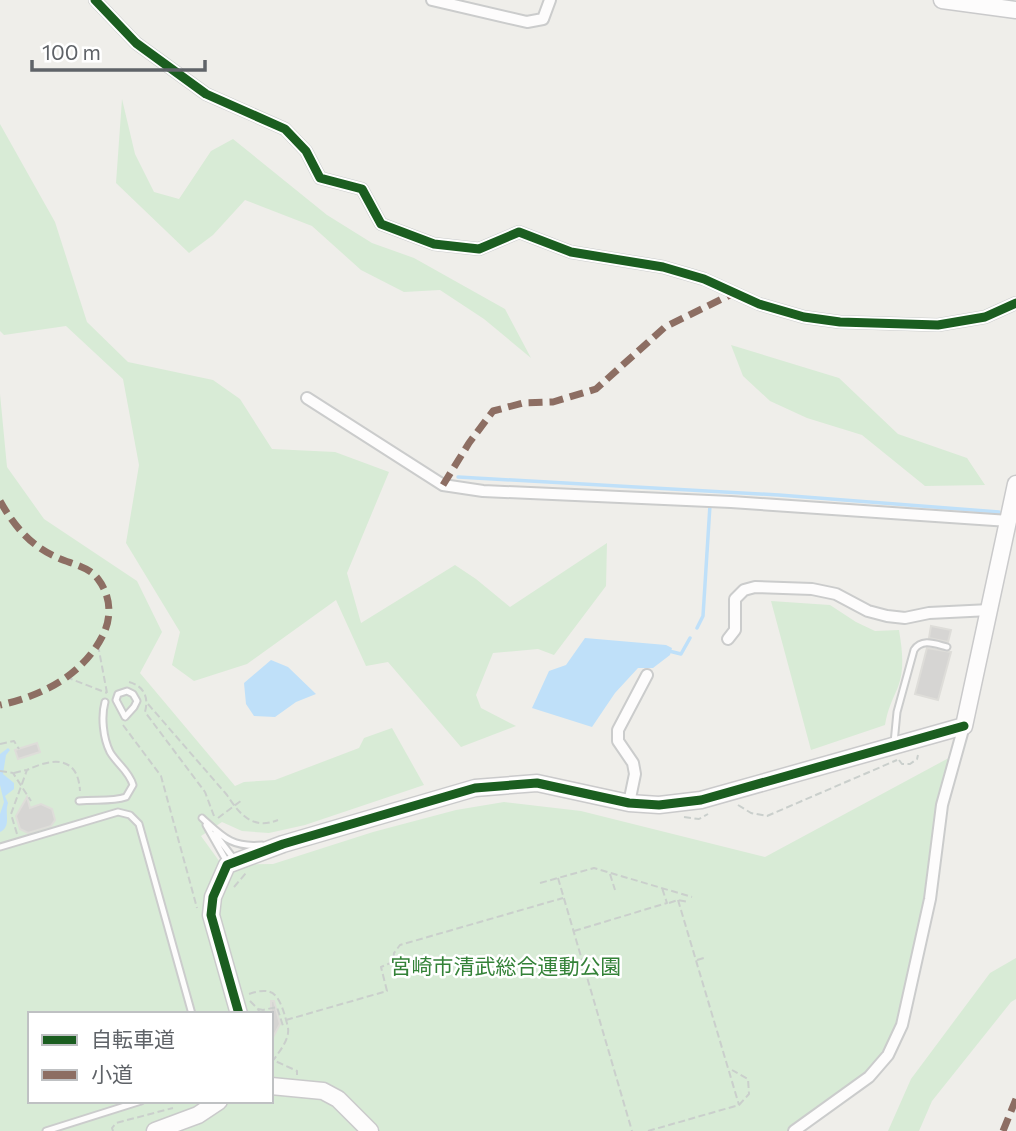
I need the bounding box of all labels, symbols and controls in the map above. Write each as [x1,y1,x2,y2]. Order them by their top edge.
scale bar [32,28,205,72]
text: 100 m [42,39,101,64]
park label: 宮崎市清武総合運動公園 [391,953,622,978]
legend [28,1012,273,1103]
text: 自転車道 [91,1026,175,1051]
text: 小道 [91,1061,133,1086]

